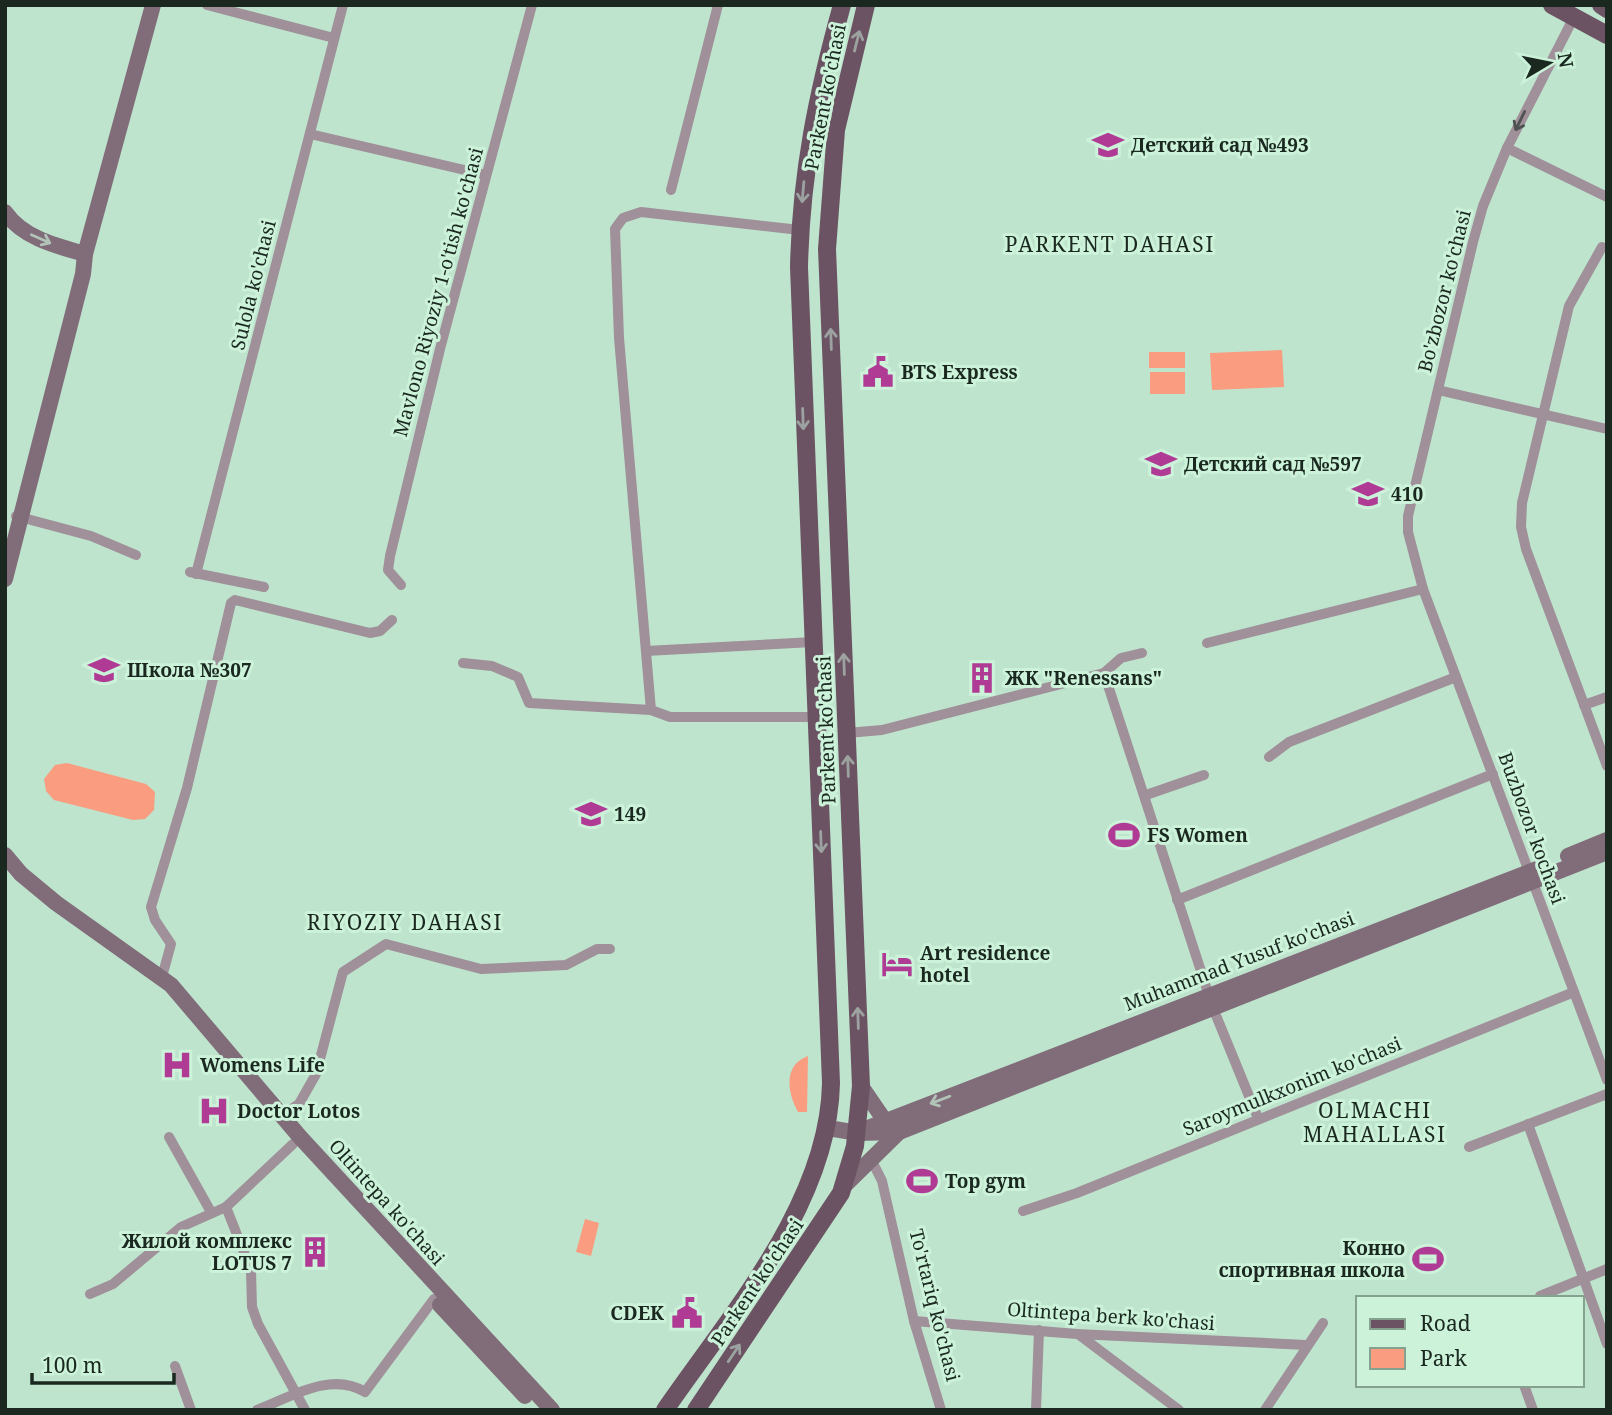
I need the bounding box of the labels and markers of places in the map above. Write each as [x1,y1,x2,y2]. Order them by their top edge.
school or university icon: Детский сад №493 [1091,128,1125,162]
place label: Детский сад №493 [1131,132,1309,158]
public building icon: BTS Express [861,355,895,389]
place label: BTS Express [901,359,1018,385]
school or university icon: Детский сад №597 [1144,447,1178,481]
place label: Детский сад №597 [1184,451,1362,477]
school or university icon: 410 [1351,477,1385,511]
place label: 410 [1391,481,1423,507]
school or university icon: Школа №307 [87,653,121,687]
place label: Школа №307 [127,657,252,683]
building icon: ЖК "Renessans" [965,661,999,695]
place label: ЖК "Renessans" [1005,665,1162,691]
school or university icon: 149 [574,797,608,831]
place label: 149 [614,801,646,827]
sports icon: FS Women [1107,818,1141,852]
place label: FS Women [1147,822,1248,848]
place label: Art residence hotel [920,940,1050,988]
hotel icon: Art residence hotel [880,947,914,981]
hospital icon: Womens Life [160,1048,194,1082]
place label: Womens Life [200,1052,325,1078]
hospital icon: Doctor Lotos [197,1094,231,1128]
place label: Doctor Lotos [237,1098,360,1124]
sports icon: Top gym [905,1164,939,1198]
place label: Top gym [945,1168,1026,1194]
place label: Жилой комплекс LOTUS 7 [122,1228,292,1276]
building icon: Жилой комплекс LOTUS 7 [298,1235,332,1269]
place label: Конно спортивная школа [1219,1235,1405,1283]
sports icon: Конно спортивная школа [1411,1242,1445,1276]
public building icon: CDEK [670,1296,704,1330]
place label: CDEK [610,1300,664,1326]

